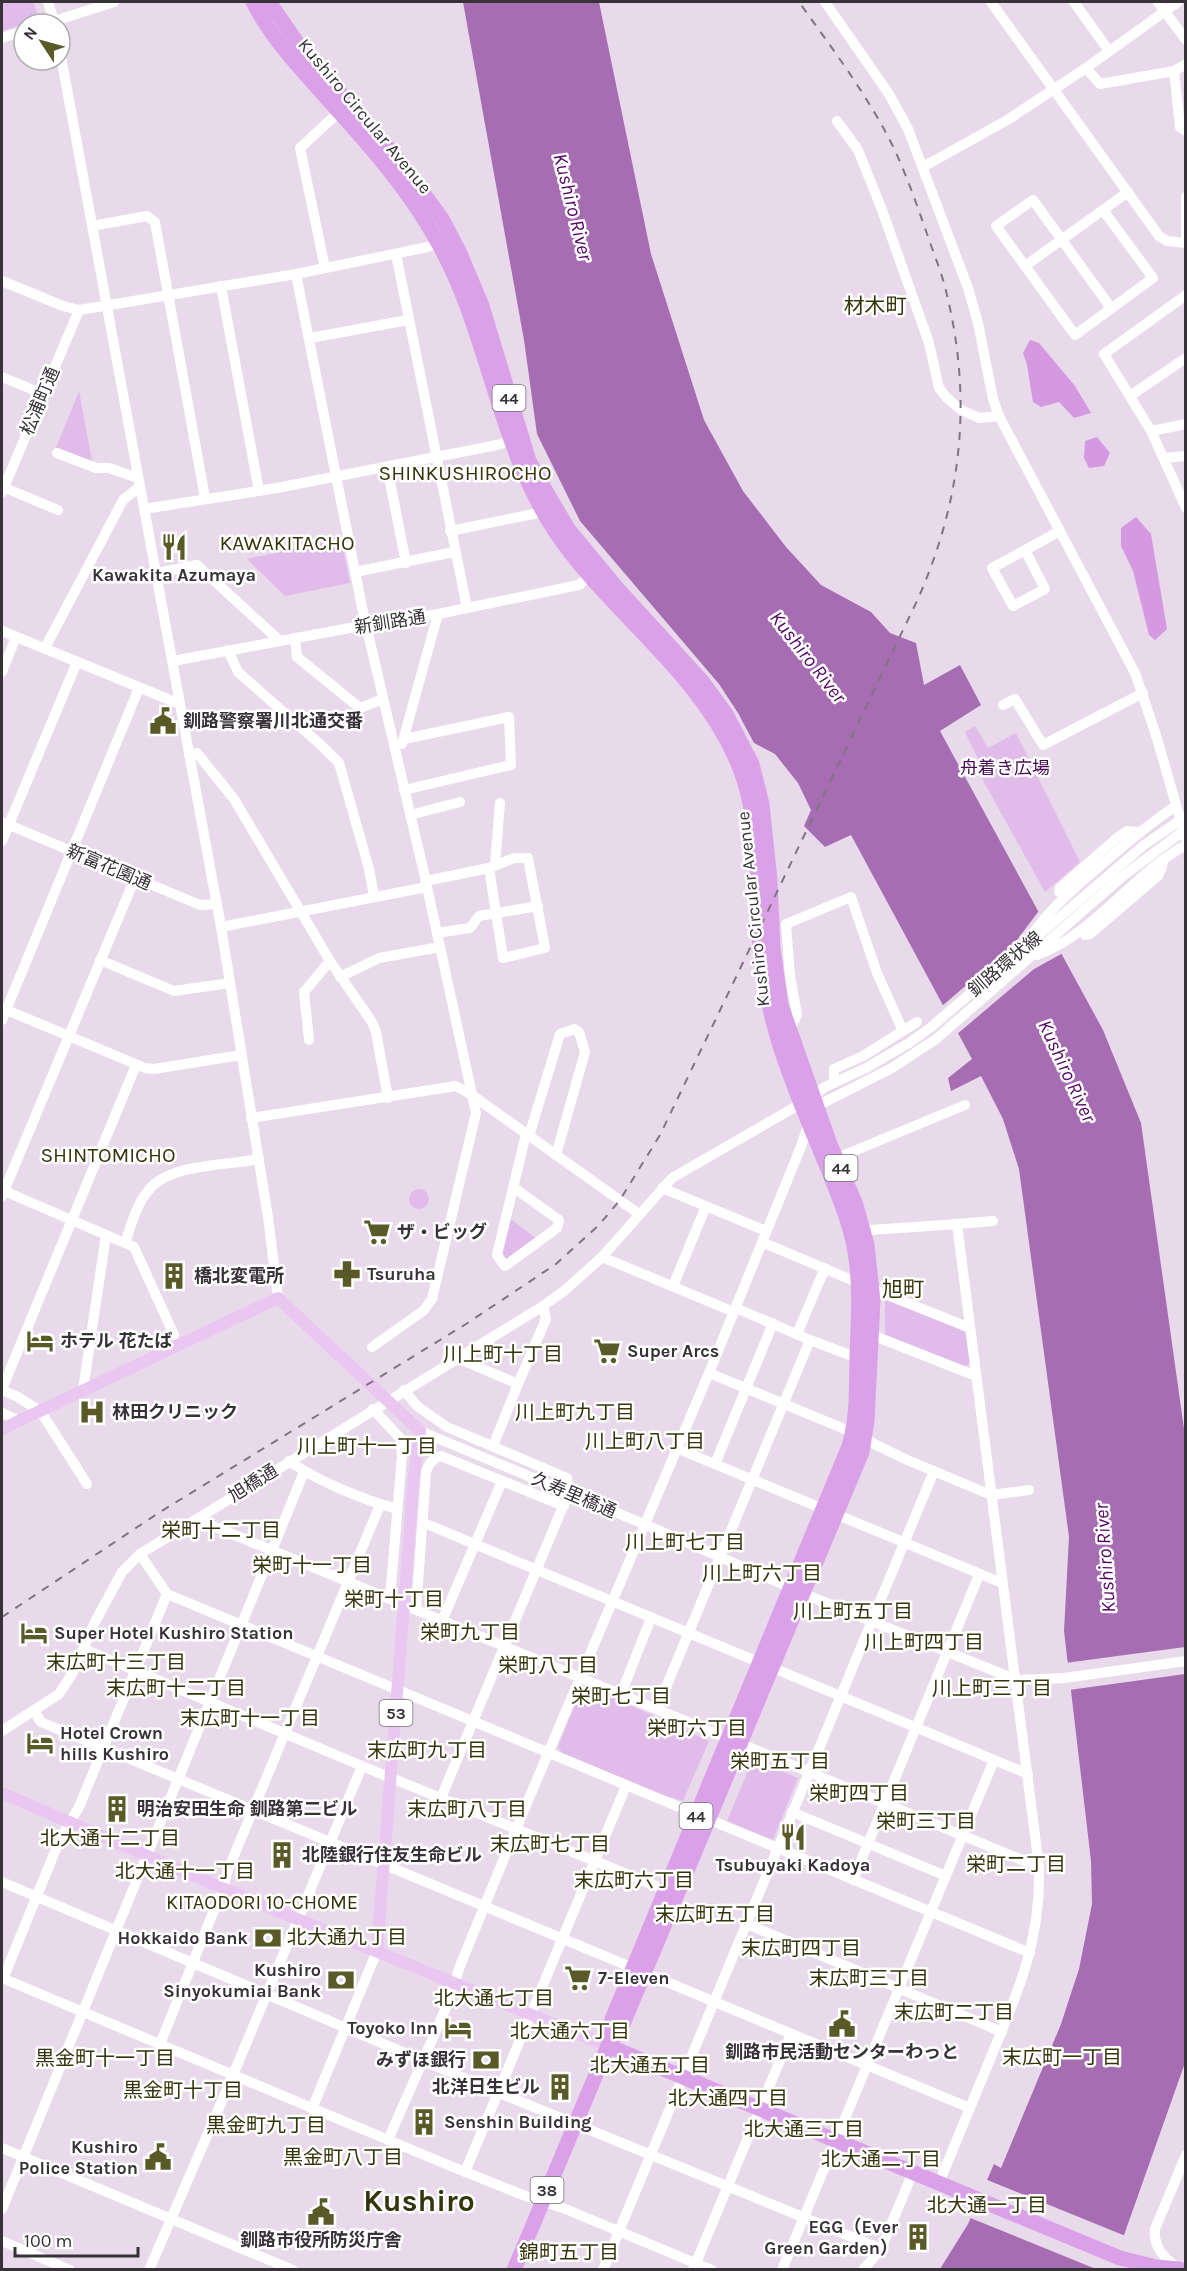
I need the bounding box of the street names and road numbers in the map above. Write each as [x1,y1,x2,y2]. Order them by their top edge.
street label: Kushiro Circular Avenue [294,34,436,198]
street label: 松浦町通 [16,364,64,438]
road number: 44 [492,385,526,411]
street label: 新釧路通 [353,606,427,638]
street label: Kushiro Circular Avenue [732,810,774,1008]
street label: 新富花園通 [63,839,155,895]
street label: 釧路環状線 [963,927,1047,1001]
road number: 44 [824,1155,858,1181]
street label: 旭橋通 [224,1459,282,1507]
street label: 久寿里橋通 [528,1467,620,1523]
road number: 53 [380,1700,412,1726]
road number: 44 [680,1803,712,1829]
road number: 38 [530,2177,564,2203]

